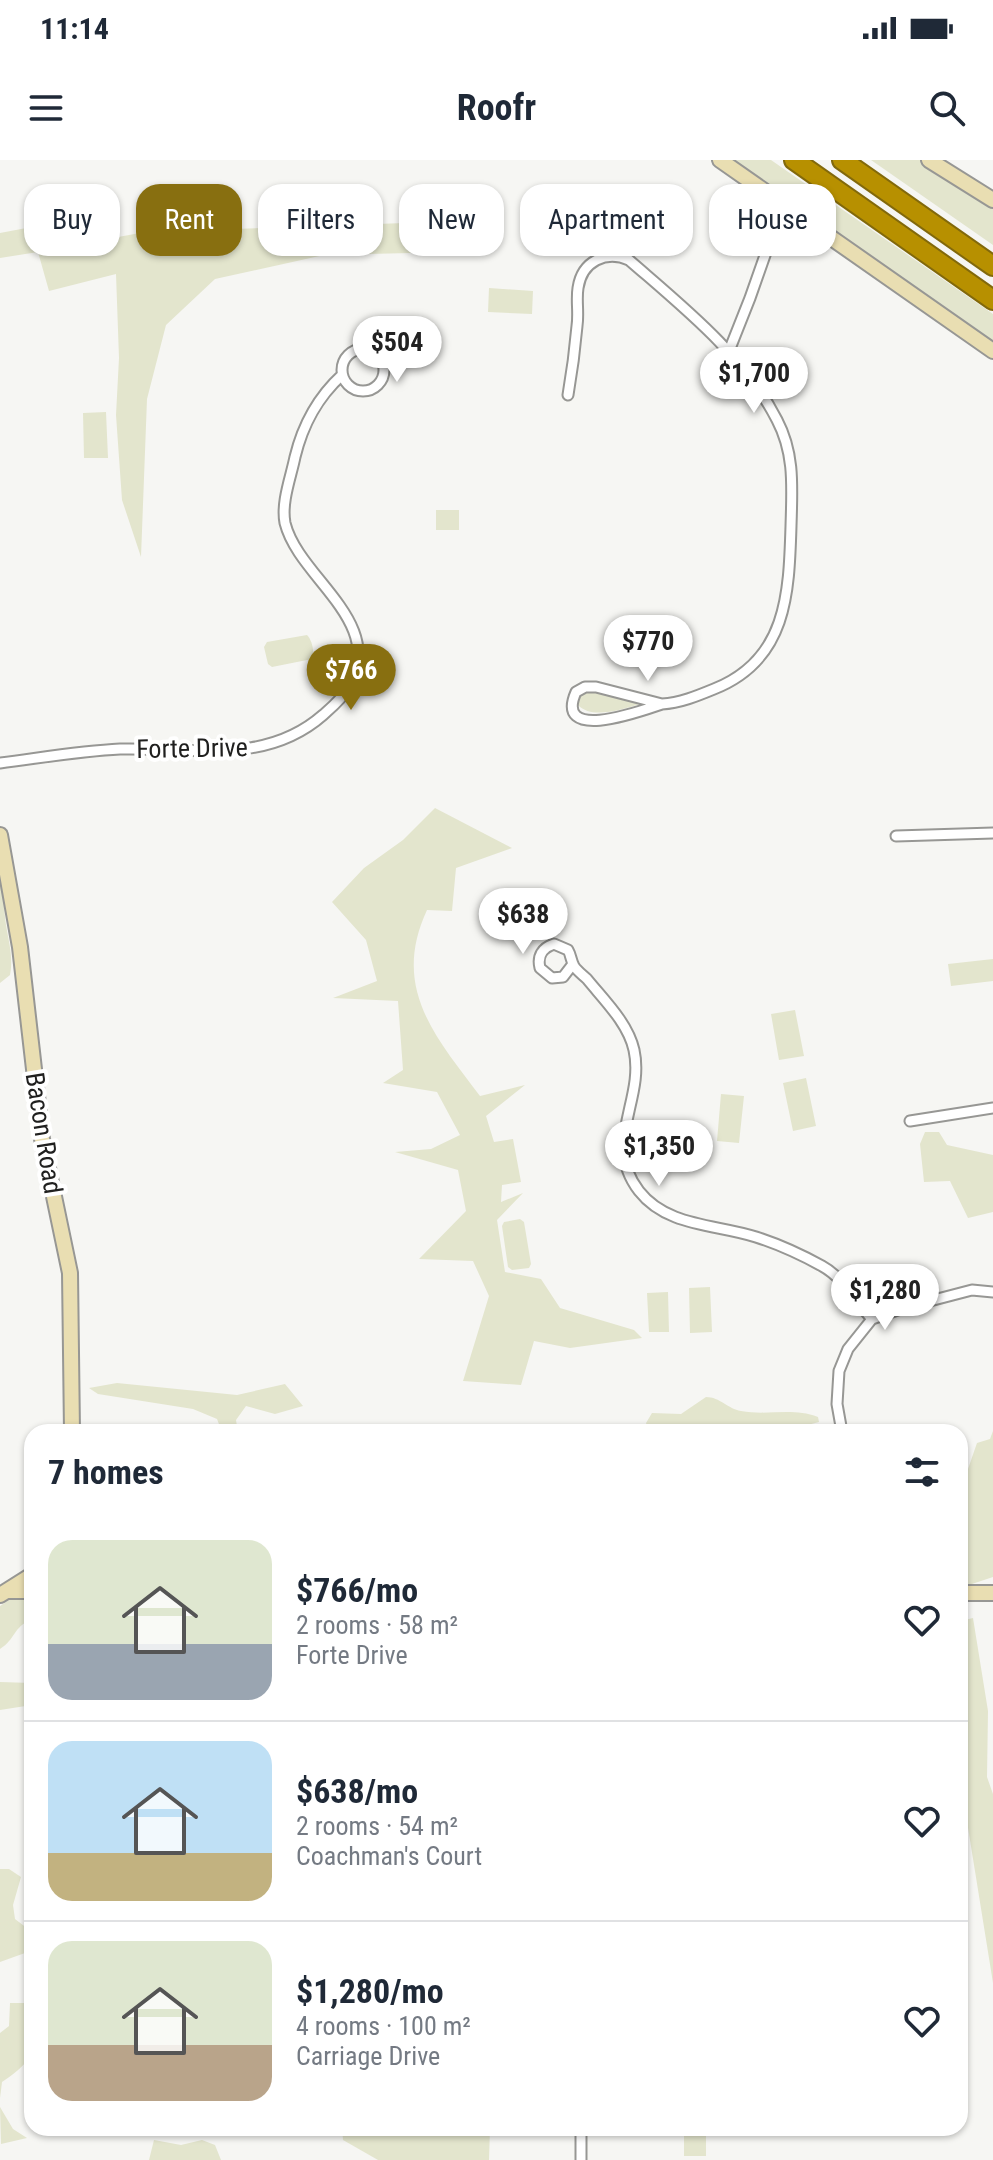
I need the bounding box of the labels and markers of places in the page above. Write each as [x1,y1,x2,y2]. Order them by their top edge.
pin: $504 [350,316,444,384]
pin: $1,700 [689,347,819,415]
pin: $770 [601,615,695,683]
pin: $766 [304,644,398,712]
pin: $638 [476,888,570,956]
pin: $1,350 [594,1120,724,1188]
pin: $1,280 [820,1264,950,1332]

